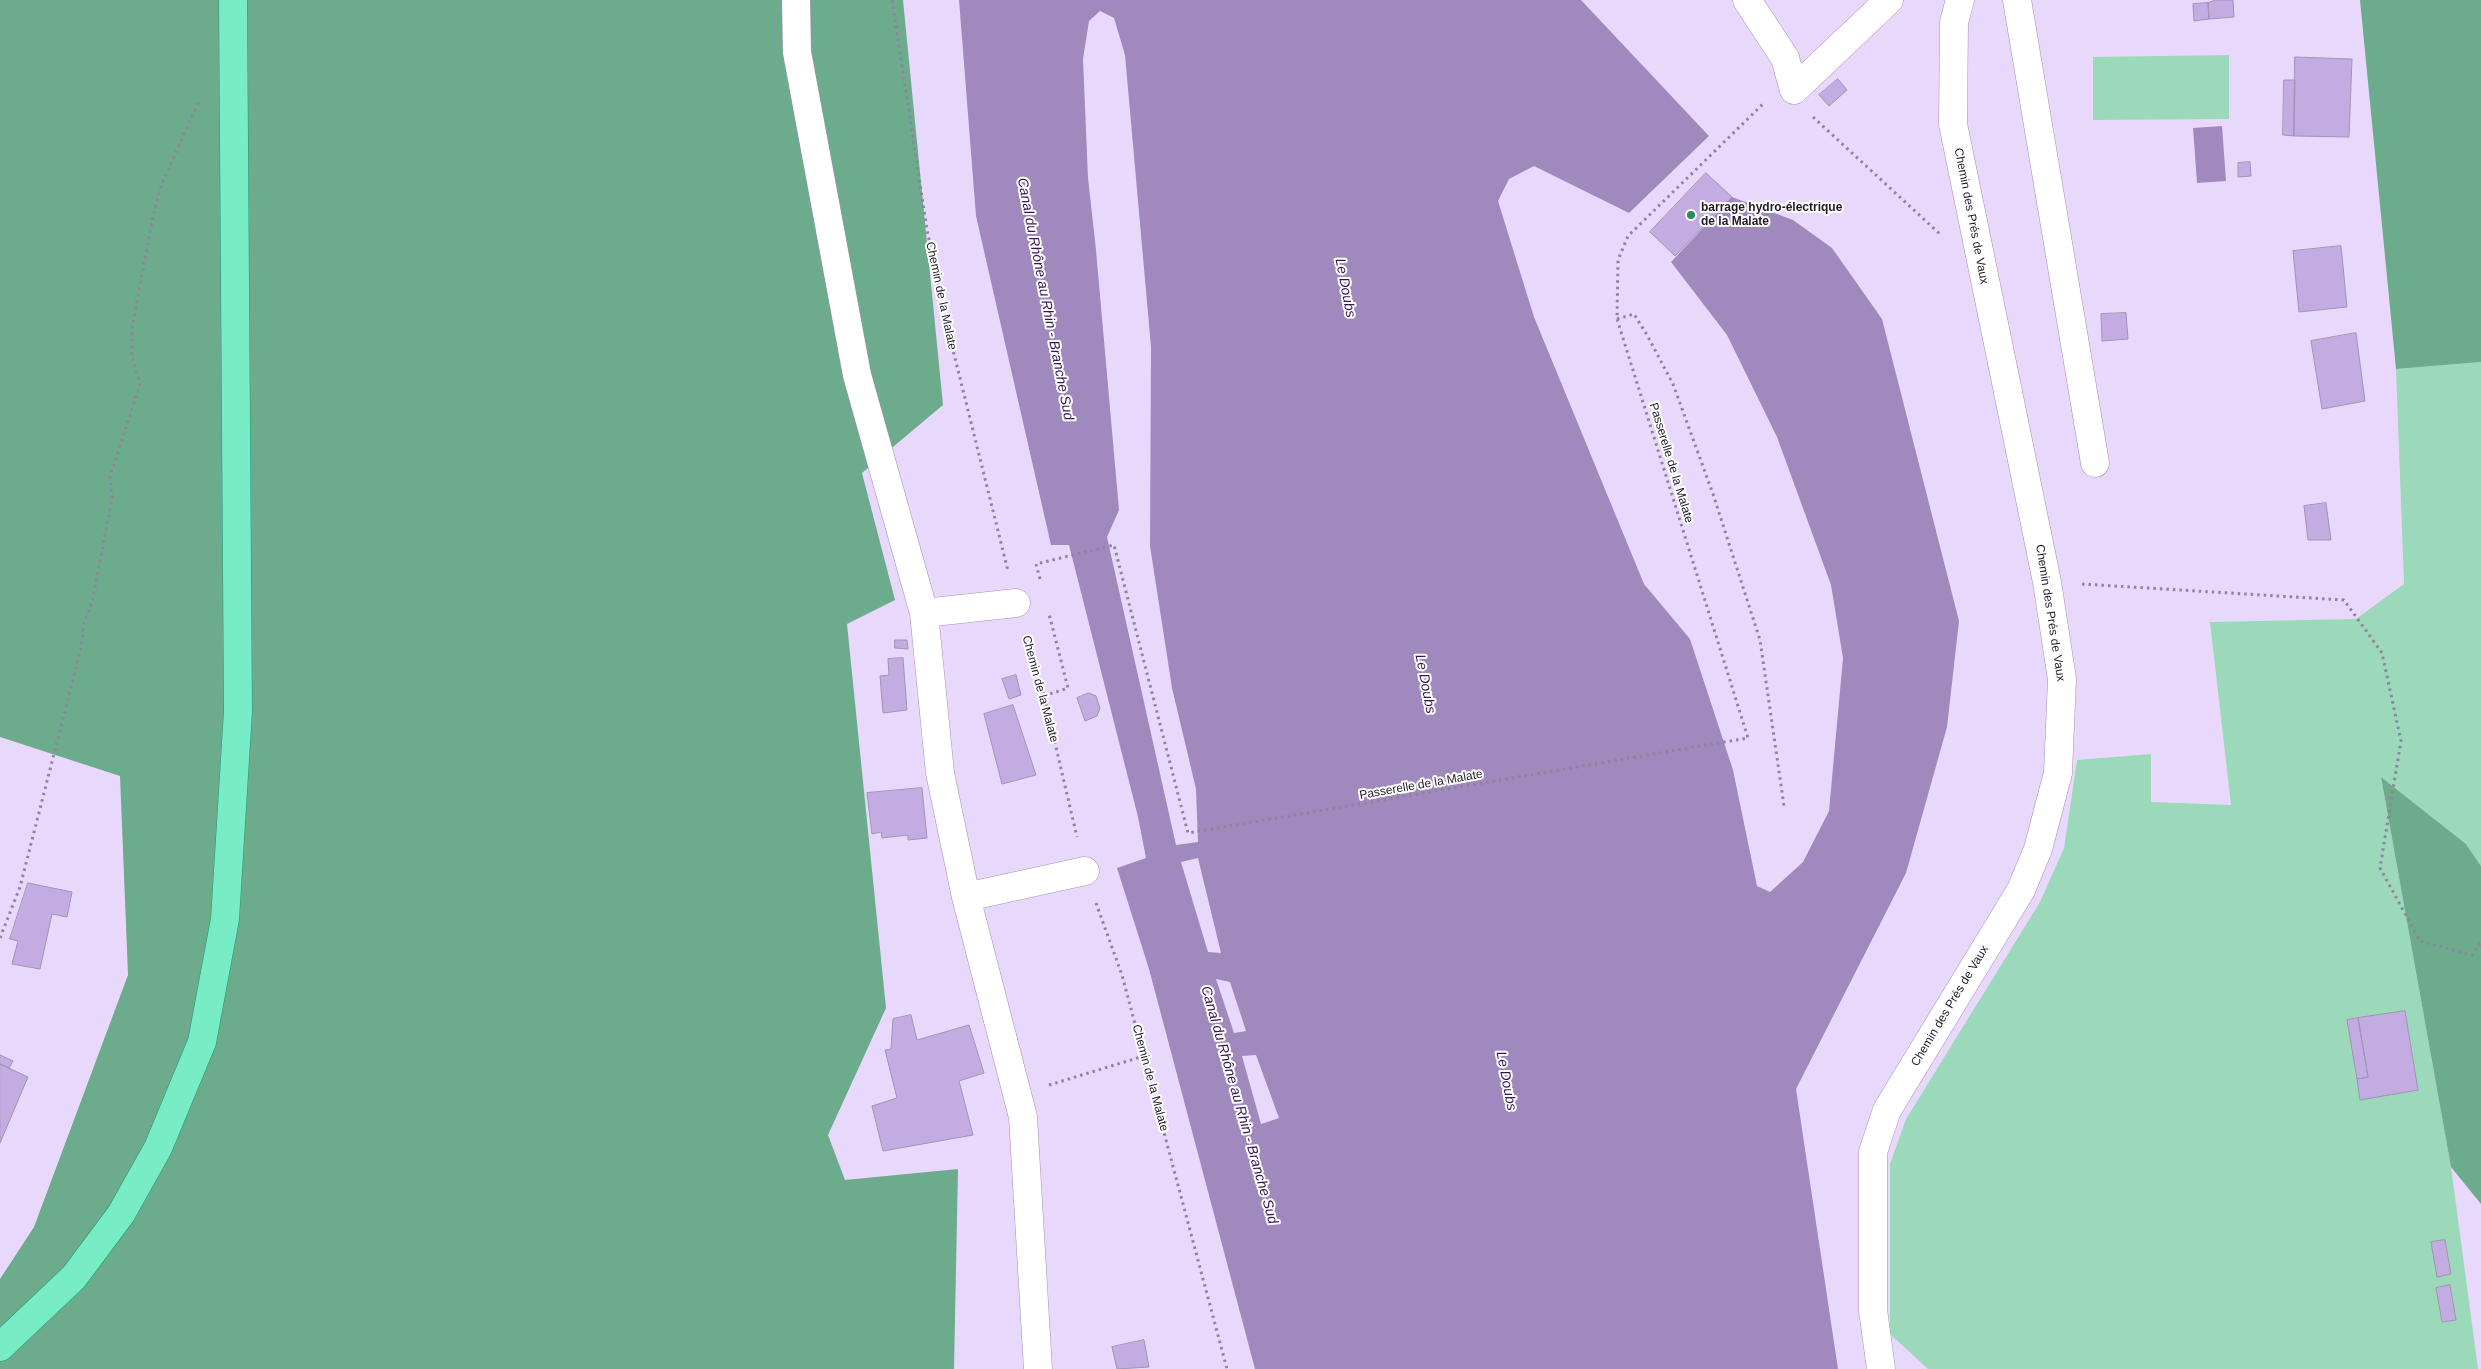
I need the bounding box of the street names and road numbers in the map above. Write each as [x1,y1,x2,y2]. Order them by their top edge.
street label: Chemin des Prés de Vaux [1951,147,1991,285]
street label: Chemin de la Malate [923,241,959,351]
street label: Passerelle de la Malate [1646,401,1696,525]
street label: Chemin des Prés de Vaux [2032,543,2068,683]
street label: Chemin de la Malate [1019,634,1061,744]
street label: Passerelle de la Malate [1358,767,1484,803]
street label: Chemin des Prés de Vaux [1908,943,1992,1069]
street label: Chemin de la Malate [1129,1023,1171,1133]

